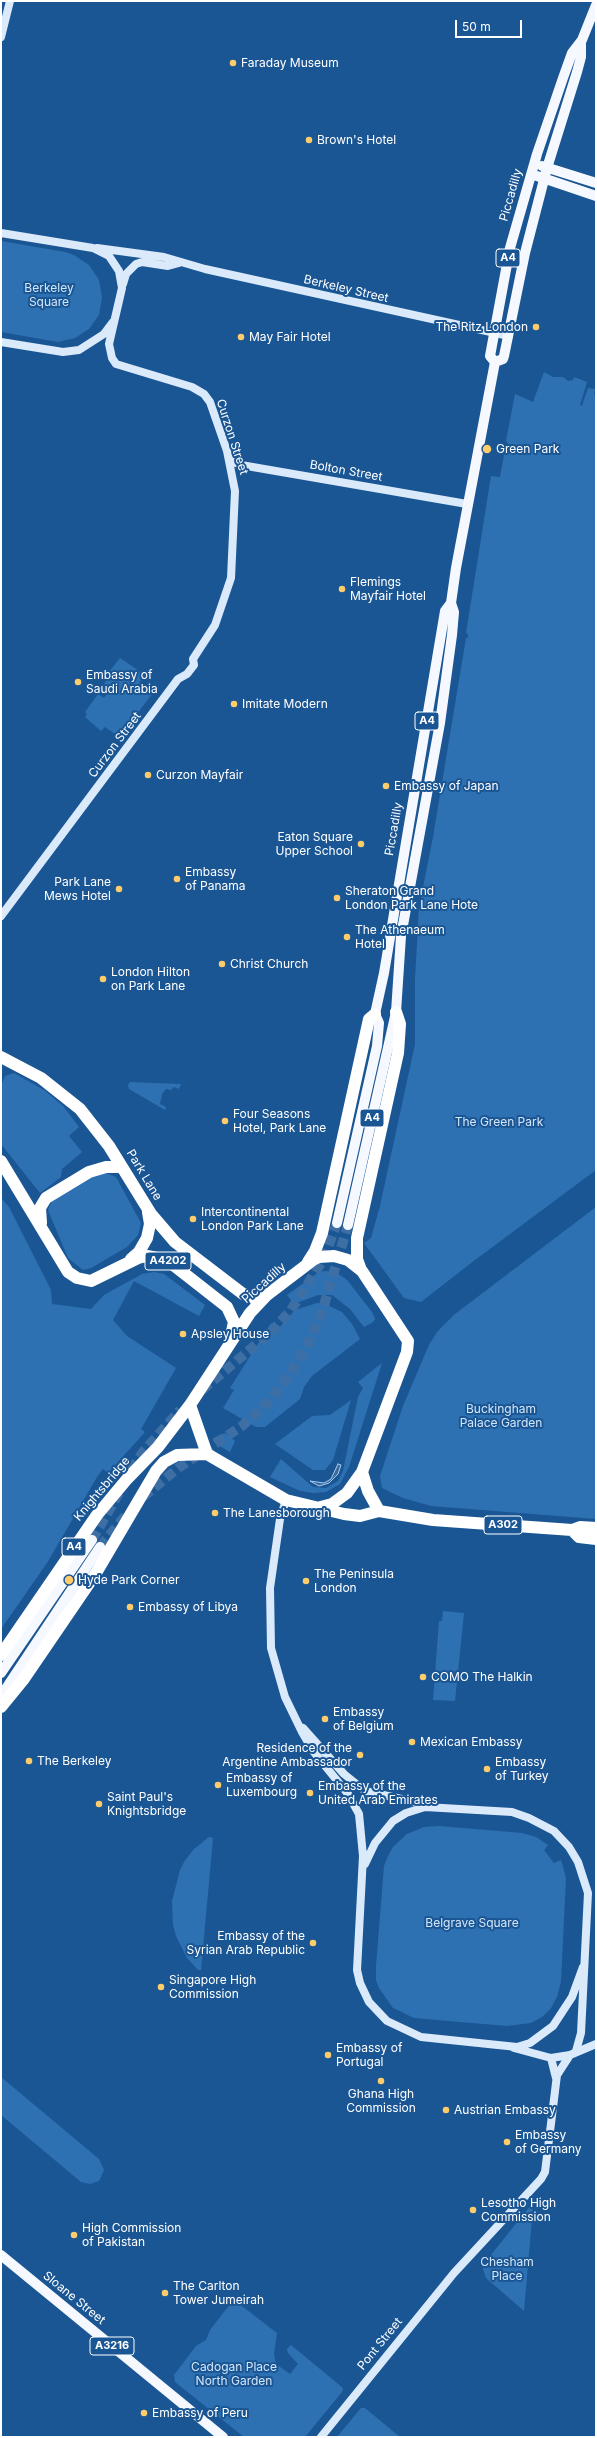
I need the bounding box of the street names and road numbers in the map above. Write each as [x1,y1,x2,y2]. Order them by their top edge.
street label: Piccadilly [497,167,525,223]
road number: A4 [496,249,520,267]
street label: Berkeley Street [302,272,390,306]
street label: Curzon Street [213,398,251,476]
street label: Bolton Street [309,458,383,484]
street label: Curzon Street [86,709,144,781]
road number: A4 [415,712,439,730]
street label: Piccadilly [382,801,406,857]
road number: A4 [360,1109,384,1127]
street label: Park Lane [123,1147,165,1203]
road number: A4202 [145,1252,191,1270]
street label: Piccadilly [239,1260,289,1306]
street label: Knightsbridge [71,1454,133,1524]
road number: A302 [484,1516,522,1534]
road number: A4 [62,1538,86,1556]
street label: Sloane Street [40,2268,108,2328]
street label: Pont Street [355,2315,405,2373]
road number: A3216 [90,2337,134,2355]

